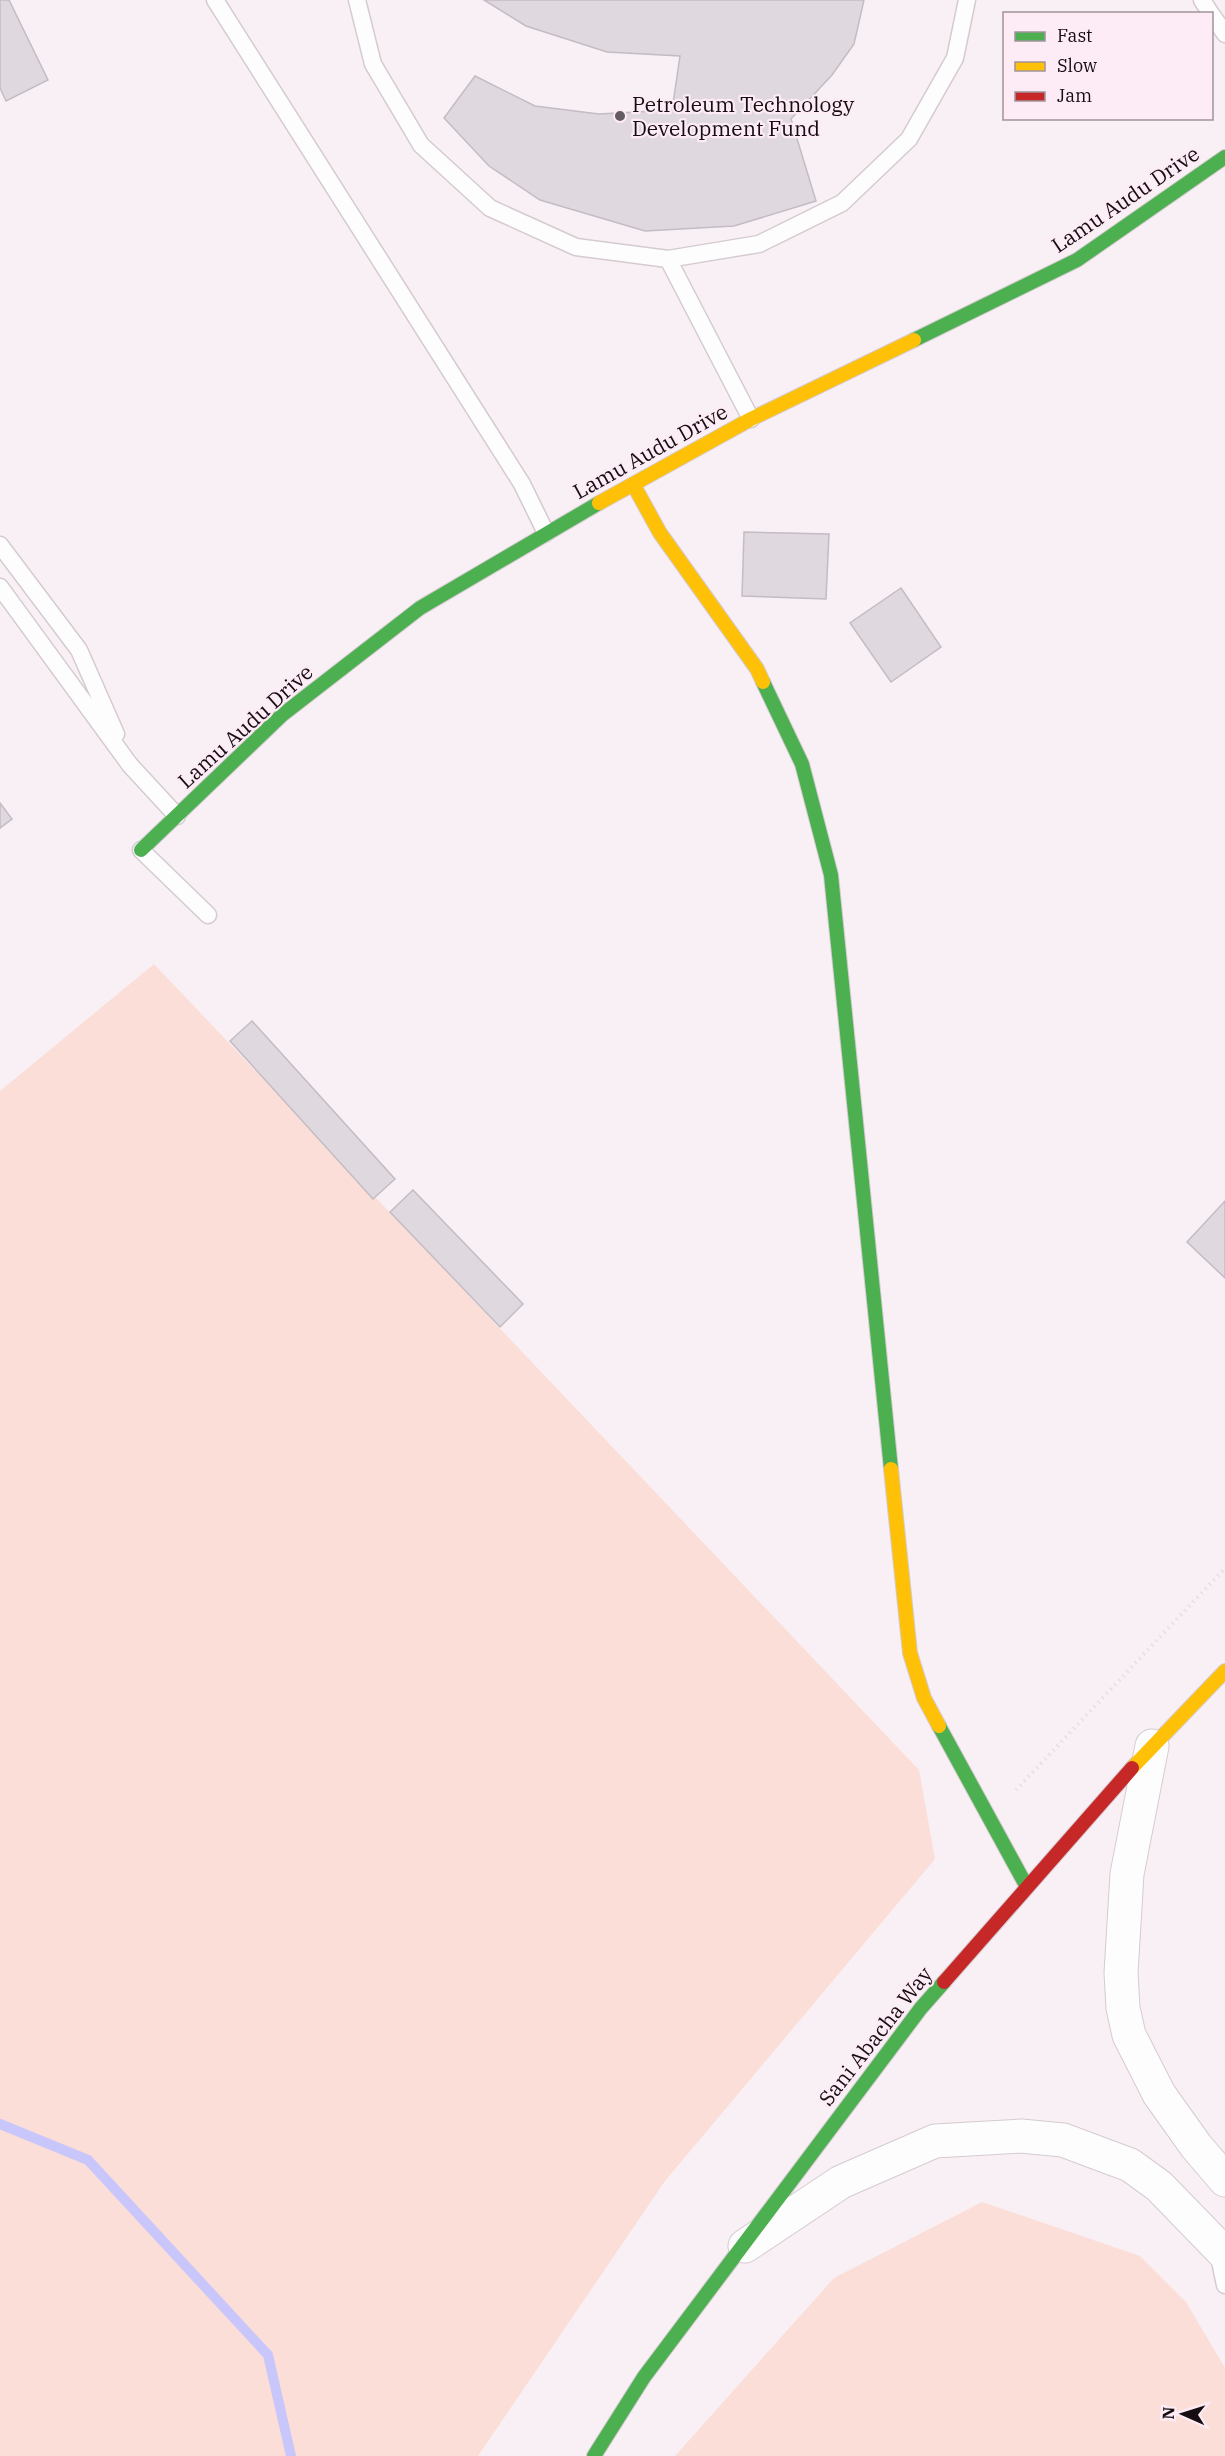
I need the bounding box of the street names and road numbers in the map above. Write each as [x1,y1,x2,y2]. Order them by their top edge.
street label: Lamu Audu Drive [1046,139,1204,259]
street label: Lamu Audu Drive [568,397,732,505]
street label: Lamu Audu Drive [172,658,318,794]
street label: Sani Abacha Way [812,1960,939,2111]

